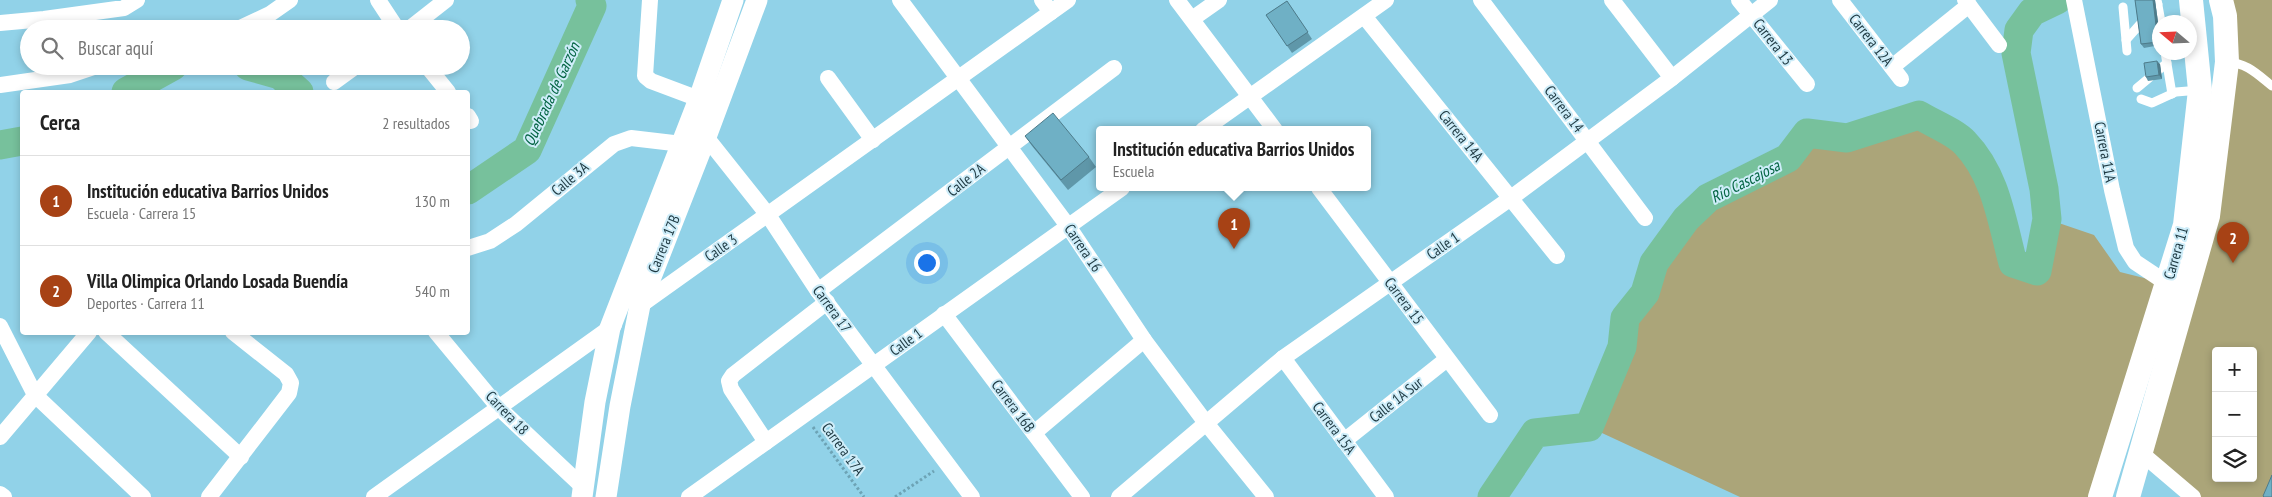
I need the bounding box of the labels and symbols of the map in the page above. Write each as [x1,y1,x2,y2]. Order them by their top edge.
street label: Carrera 12A [1845,10,1898,70]
street label: Carrera 13 [1749,15,1797,69]
north arrow [2152,15,2197,60]
water label: Quebrada de Garzón [518,38,584,149]
street label: Carrera 14 [1541,81,1588,136]
street label: Carrera 14A [1435,106,1489,166]
street label: Carrera 11A [2090,120,2121,185]
water label: Río Cascajosa [1707,154,1784,207]
street label: Calle 3A [547,157,593,200]
street label: Calle 2A [943,158,989,200]
pin: 1 [1218,208,1250,249]
street label: Carrera 17B [643,212,684,276]
street label: Carrera 16 [1060,220,1106,276]
pin: 2 [2217,222,2249,263]
street label: Carrera 11 [2159,224,2192,281]
street label: Calle 1 [1423,228,1463,264]
street label: Calle 3 [701,230,741,266]
your location [914,250,940,276]
street label: Carrera 15 [1381,273,1428,328]
street label: Carrera 17 [809,281,856,336]
street label: Calle 1 [886,323,926,360]
street label: Calle 1A Sur [1365,372,1427,426]
street label: Carrera 16B [987,376,1039,436]
street label: Carrera 18 [482,387,533,439]
street label: Carrera 15A [1308,398,1361,458]
street label: Carrera 17A [818,419,869,480]

